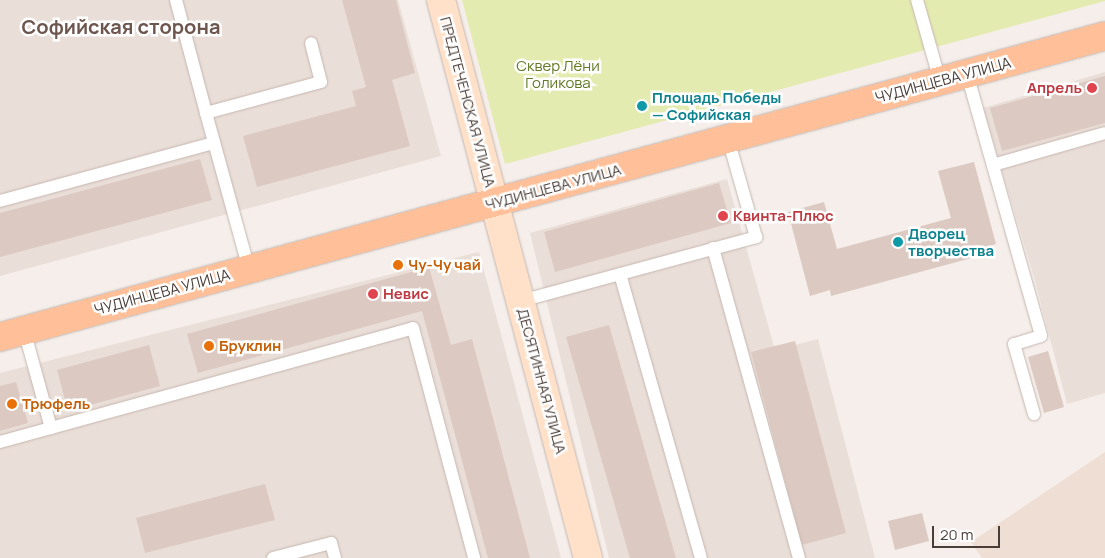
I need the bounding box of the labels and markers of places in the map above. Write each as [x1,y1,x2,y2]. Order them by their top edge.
place label: Апрель [1027,79,1082,97]
marker: Апрель [1086,82,1098,94]
place label: Площадь Победы — Софийская [652,88,781,123]
marker: Площадь Победы — Софийская [636,100,648,112]
place label: Квинта-Плюс [733,207,834,225]
marker: Квинта-Плюс [717,210,729,222]
place label: Дворец творчества [908,224,994,259]
marker: Дворец творчества [892,236,904,248]
place label: Чу-Чу чай [408,256,481,274]
marker: Чу-Чу чай [392,259,404,271]
place label: Невис [383,285,429,303]
marker: Невис [367,288,379,300]
place label: Бруклин [219,337,281,355]
marker: Бруклин [203,340,215,352]
place label: Трюфель [22,395,90,413]
marker: Трюфель [6,398,18,410]

